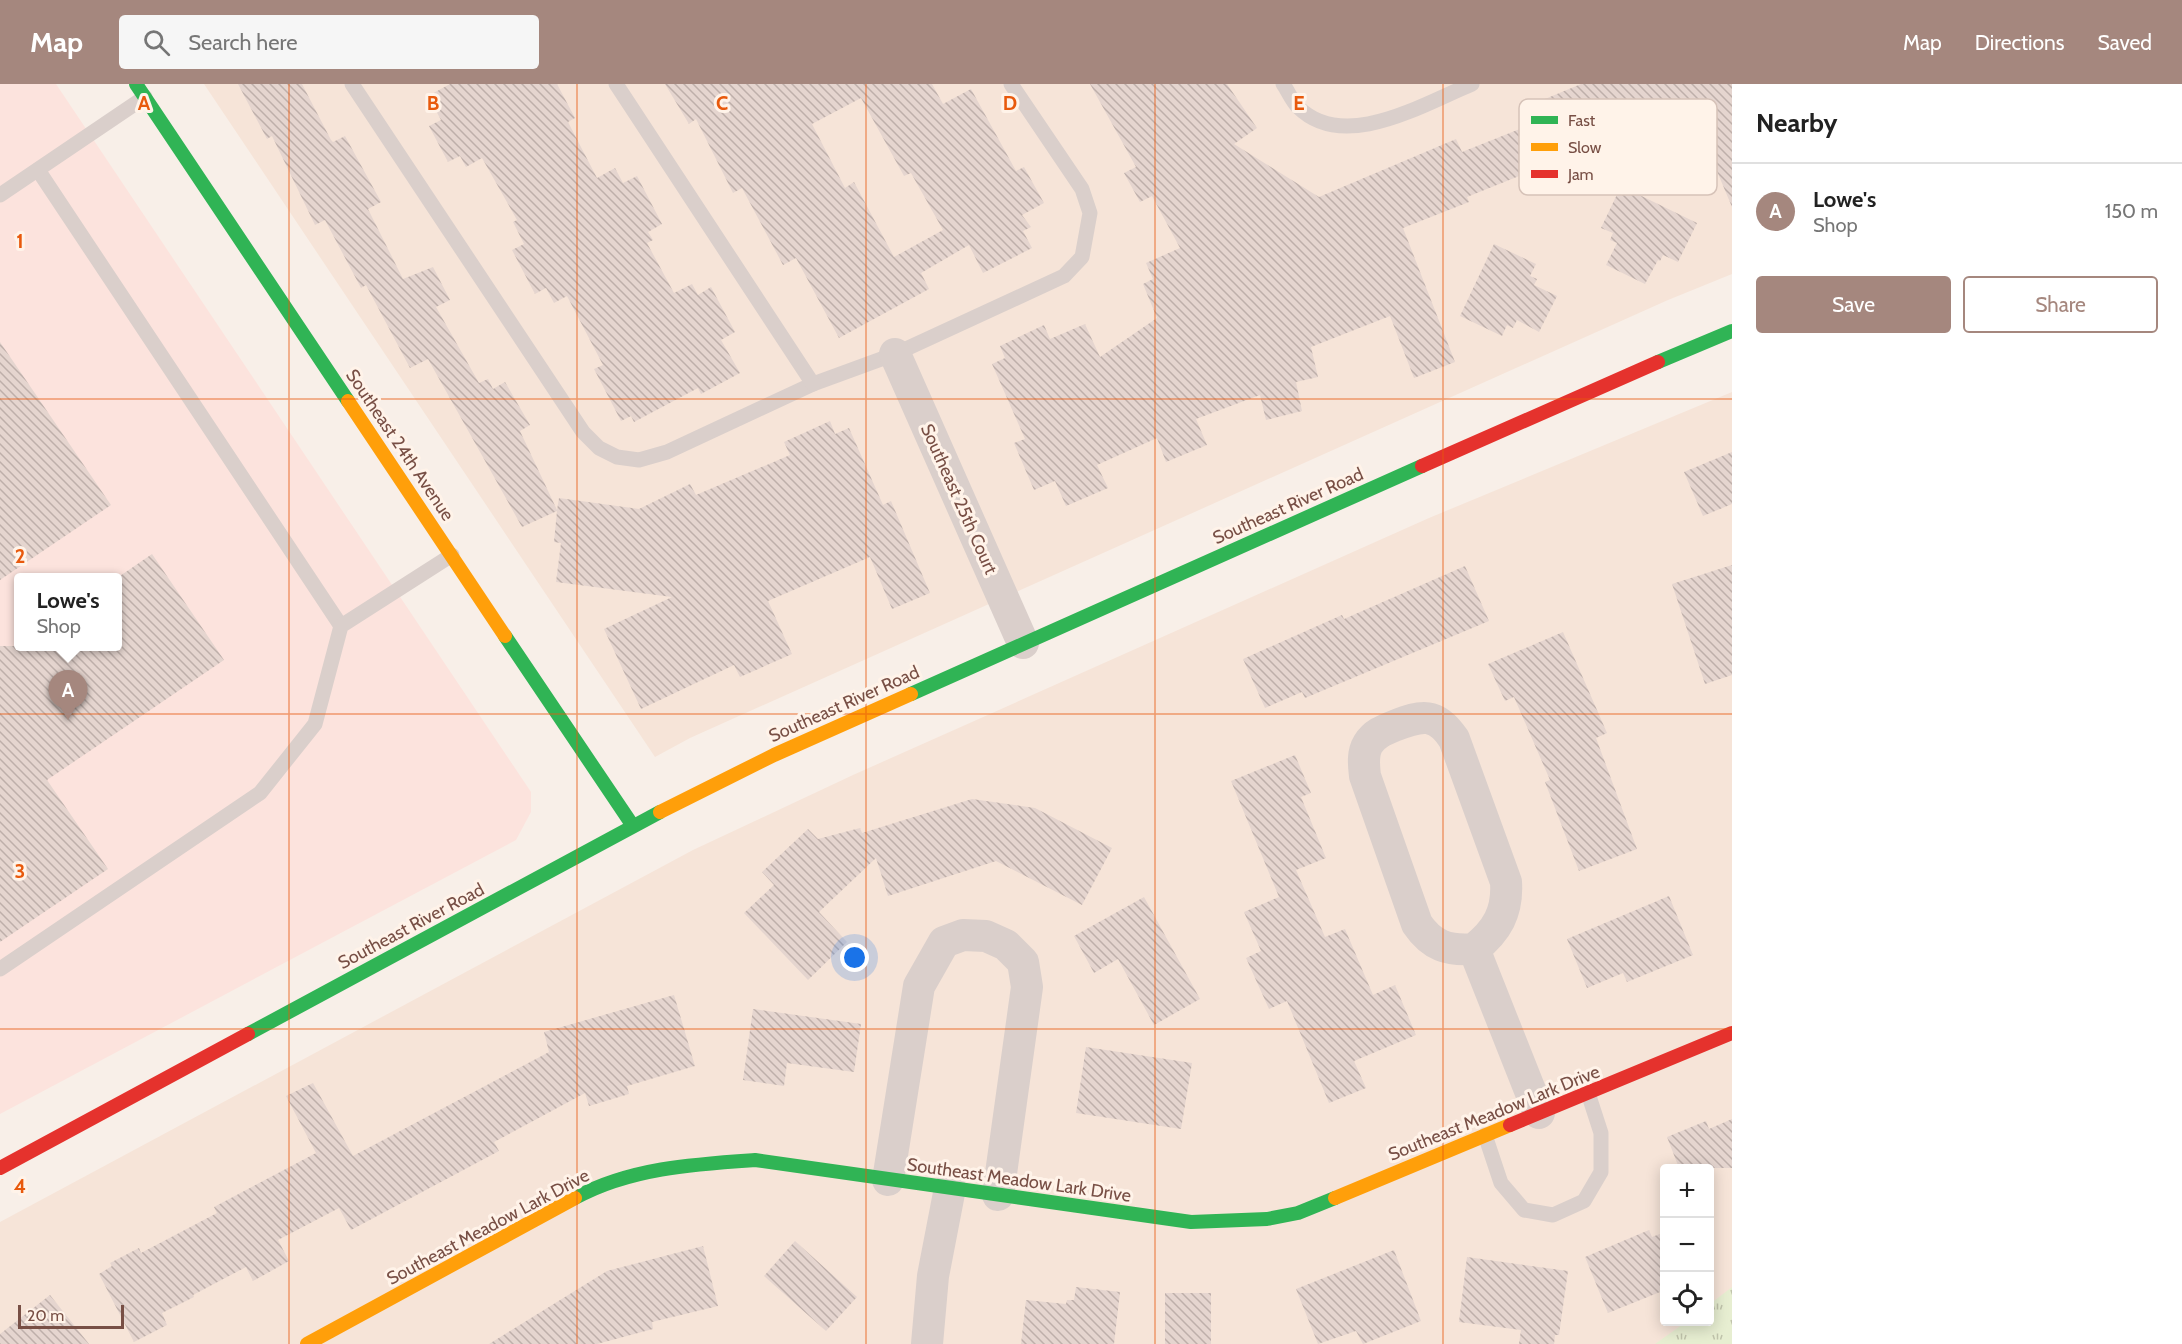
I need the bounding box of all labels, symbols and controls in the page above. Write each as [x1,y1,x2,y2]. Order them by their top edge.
search box [119,15,539,69]
text: Map [30,25,83,59]
icon: search [140,26,173,59]
text: Search here [188,29,297,56]
text: Map [1903,30,1942,55]
text: Directions [1975,30,2064,55]
text: Saved [2097,30,2152,55]
text: A [138,91,151,115]
text: B [427,91,439,115]
text: C [716,91,728,115]
text: D [1003,91,1017,115]
text: E [1293,91,1305,115]
legend [1519,99,1717,195]
text: Nearby [1756,107,1837,139]
text: Fast [1568,111,1596,130]
text: Slow [1568,138,1602,157]
text: Jam [1567,165,1594,184]
text: Lowe's [1813,186,1876,213]
text: A [1769,199,1782,223]
text: 150 m [2105,199,2158,223]
text: Shop [1813,213,1858,237]
text: 1 [16,229,24,253]
button: Save [1756,276,1951,333]
button: Share [1963,276,2158,333]
street label: Southeast 24th Avenue [341,365,459,525]
street label: Southeast 25th Court [916,421,1002,577]
street label: Southeast River Road [1209,463,1367,549]
text: 2 [15,544,25,568]
popup [14,573,122,651]
text: Lowe's [36,587,100,614]
text: Shop [36,614,81,638]
street label: Southeast River Road [765,661,923,747]
pin: A [48,670,88,720]
text: 3 [15,859,25,883]
street label: Southeast River Road [334,878,488,974]
your location [840,943,869,972]
street label: Southeast Meadow Lark Drive [1385,1060,1603,1166]
street label: Southeast Meadow Lark Drive [906,1153,1132,1207]
street label: Southeast Meadow Lark Drive [383,1164,593,1290]
map controls [1660,1164,1714,1326]
button: + [1660,1164,1714,1218]
text: 4 [14,1174,26,1198]
button: − [1660,1218,1714,1272]
button: locate [1660,1272,1714,1326]
scale bar [18,1302,124,1330]
text: 20 m [27,1306,64,1325]

